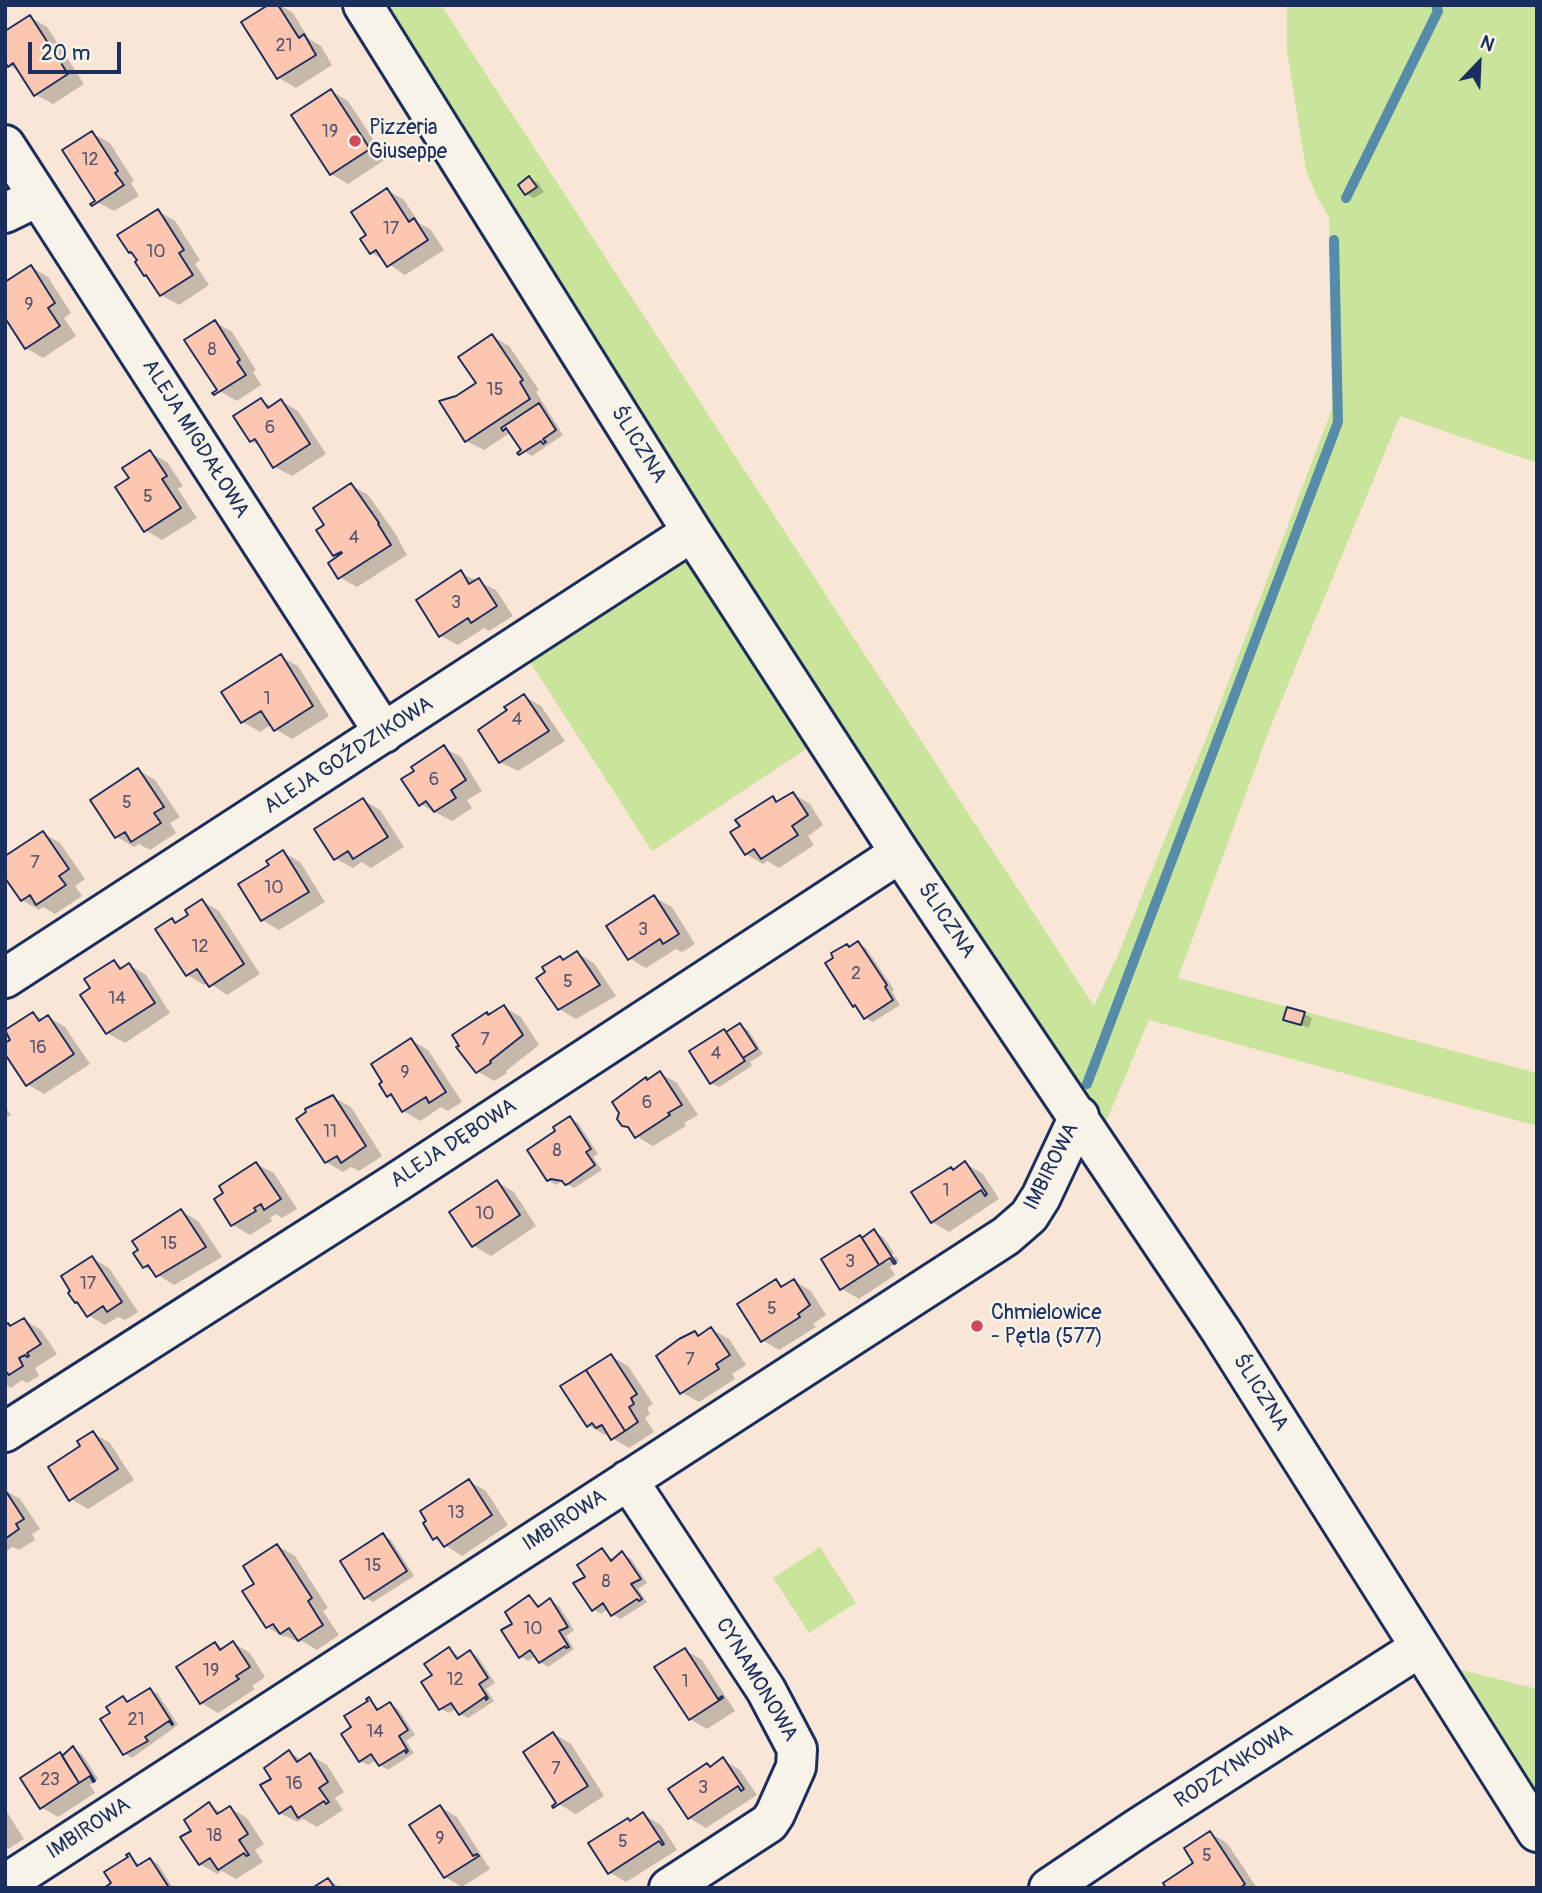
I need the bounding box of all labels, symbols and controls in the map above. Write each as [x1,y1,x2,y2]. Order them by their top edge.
scale bar [32,28,124,72]
north arrow [1444,28,1514,98]
text: N [1477,30,1498,57]
house number: 21 [275,35,293,57]
text: 20 m [41,40,90,67]
place label: Pizzeria Giuseppe [369,116,447,166]
house number: 19 [322,121,338,143]
marker: Pizzeria Giuseppe [347,133,363,149]
house number: 12 [81,149,99,171]
house number: 17 [383,218,399,240]
house number: 10 [146,241,166,263]
house number: 9 [24,294,34,316]
house number: 8 [207,339,217,361]
street label: ALEJA MIGDAŁOWA [136,355,254,523]
house number: 15 [487,379,503,401]
street label: ŚLICZNA [605,402,671,488]
house number: 6 [265,417,275,439]
house number: 5 [143,486,153,508]
house number: 4 [349,527,359,549]
house number: 3 [451,592,461,614]
house number: 1 [263,688,271,710]
street label: ALEJA GOŹDZIKOWA [260,692,438,820]
house number: 4 [512,709,522,731]
house number: 6 [429,769,439,791]
house number: 5 [122,792,132,814]
house number: 7 [30,852,40,874]
house number: 10 [264,877,284,899]
street label: ŚLICZNA [912,879,980,963]
house number: 3 [638,919,648,941]
house number: 12 [191,936,209,958]
house number: 2 [851,963,861,985]
house number: 5 [563,971,573,993]
house number: 14 [108,988,126,1010]
house number: 7 [480,1029,490,1051]
house number: 16 [29,1037,47,1059]
house number: 4 [711,1043,721,1065]
house number: 9 [400,1062,410,1084]
house number: 6 [642,1092,652,1114]
street label: ALEJA DĘBOWA [386,1094,522,1194]
street label: IMBIROWA [1019,1119,1085,1215]
house number: 11 [323,1121,337,1143]
house number: 8 [552,1140,562,1162]
house number: 1 [942,1180,950,1202]
house number: 10 [475,1203,495,1225]
house number: 15 [161,1233,177,1255]
house number: 3 [845,1251,855,1273]
house number: 17 [80,1273,96,1295]
house number: 5 [767,1298,777,1320]
place label: Chmielowice - Pętla (577) [991,1301,1103,1351]
marker: Chmielowice - Pętla (577) [969,1318,985,1334]
house number: 7 [685,1349,695,1371]
street label: ŚLICZNA [1227,1350,1293,1436]
street label: IMBIROWA [518,1485,612,1557]
house number: 13 [447,1502,465,1524]
house number: 15 [365,1555,381,1577]
house number: 8 [601,1571,611,1593]
street label: CYNAMONOWA [709,1614,803,1746]
house number: 10 [523,1618,543,1640]
house number: 19 [203,1660,219,1682]
house number: 12 [446,1669,464,1691]
house number: 1 [681,1671,689,1693]
house number: 21 [127,1709,145,1731]
street label: RODZYNKOWA [1170,1719,1298,1815]
house number: 14 [366,1721,384,1743]
house number: 7 [551,1758,561,1780]
house number: 23 [40,1769,60,1791]
house number: 16 [285,1773,303,1795]
house number: 3 [698,1777,708,1799]
street label: IMBIROWA [42,1793,136,1865]
house number: 18 [206,1825,222,1847]
house number: 9 [435,1828,445,1850]
house number: 5 [618,1831,628,1853]
house number: 5 [1202,1845,1212,1867]

